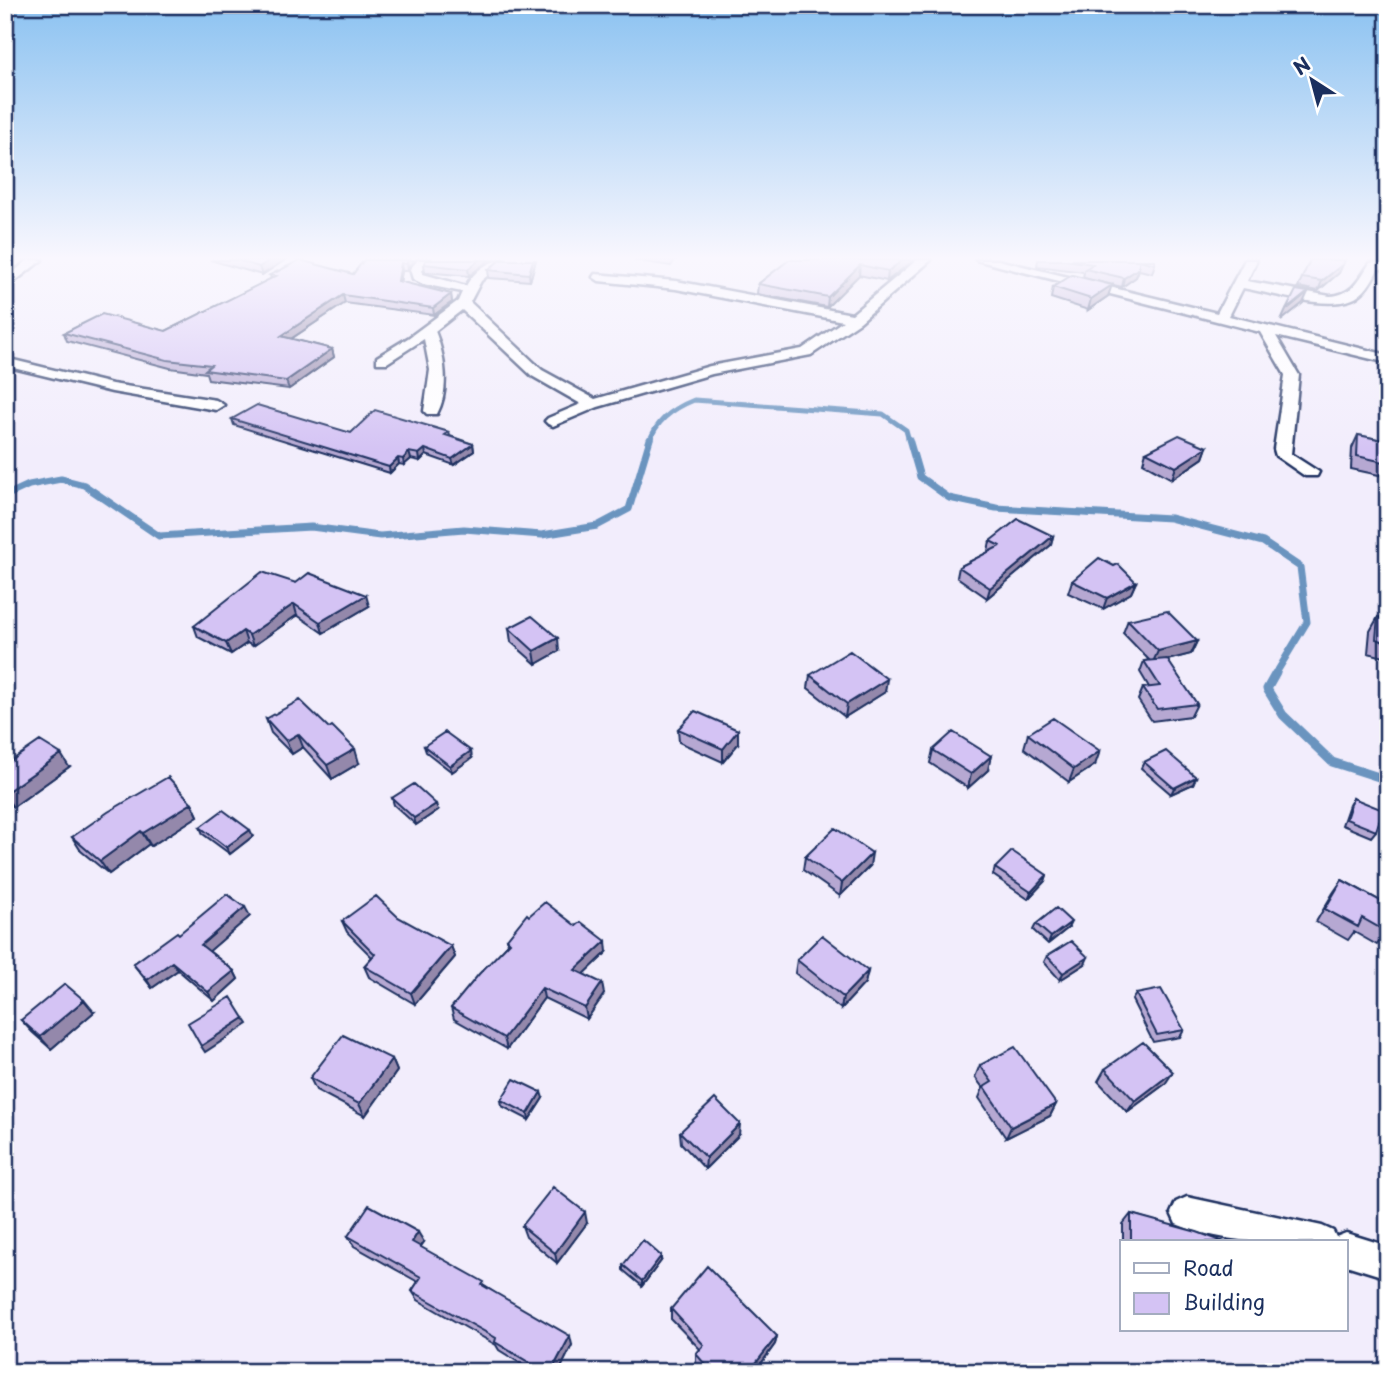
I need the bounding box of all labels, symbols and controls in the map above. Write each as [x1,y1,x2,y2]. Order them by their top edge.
north arrow [1278,46,1348,116]
text: N [1287,50,1316,81]
legend [1120,1240,1348,1332]
text: Road [1183,1251,1234,1283]
text: Building [1183,1285,1265,1317]

